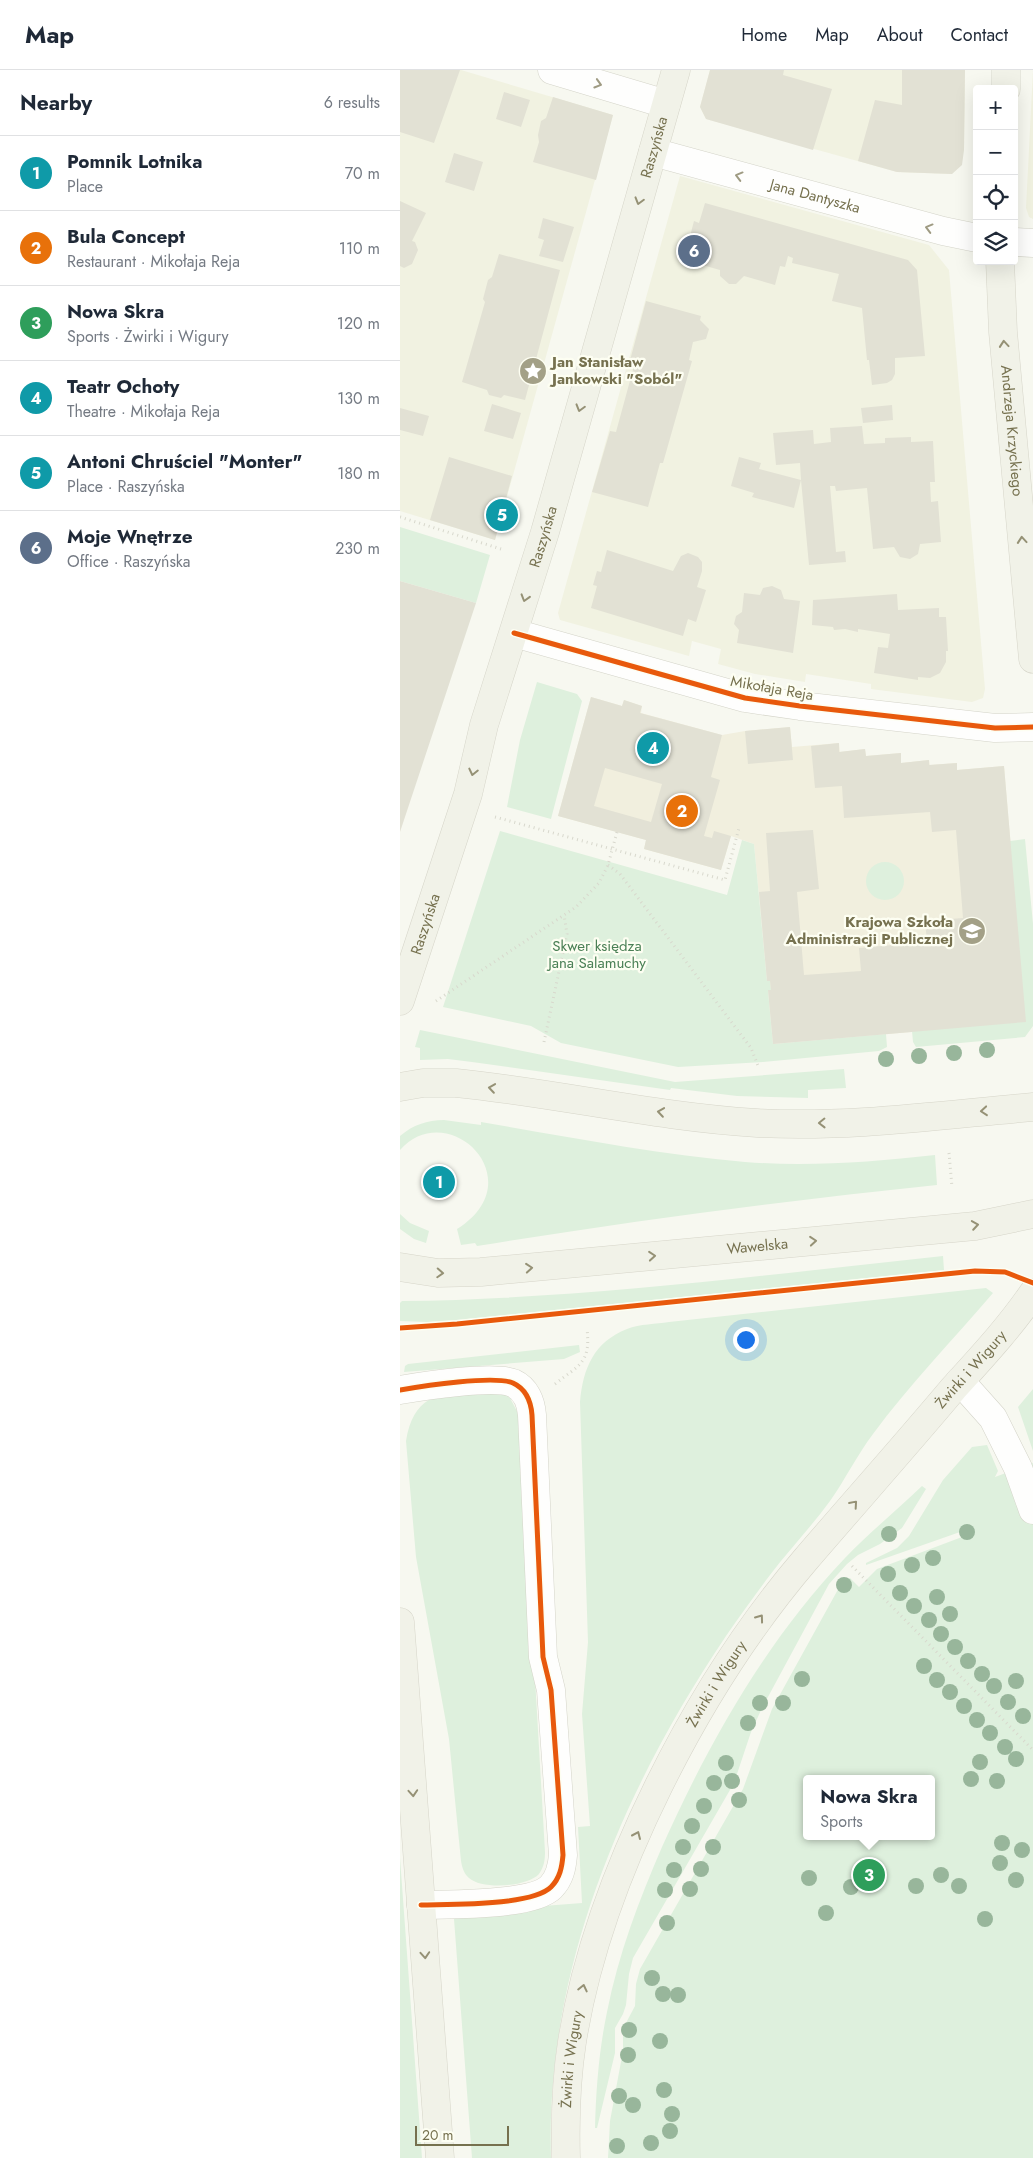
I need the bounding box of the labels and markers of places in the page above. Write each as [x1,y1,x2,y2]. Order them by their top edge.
pin: 6 [678,232,710,270]
place label: Jan Stanisław Jankowski "Soból" [549,351,682,390]
place icon: Jan Stanisław Jankowski "Soból" [518,356,548,386]
pin: 5 [486,496,518,534]
pin: 4 [637,729,669,767]
pin: 2 [666,792,698,830]
place label: Krajowa Szkoła Administracji Publicznej [785,911,953,950]
school or university icon: Krajowa Szkoła Administracji Publicznej [957,916,987,946]
pin: 1 [423,1163,455,1201]
pin: 3 [853,1856,885,1894]

